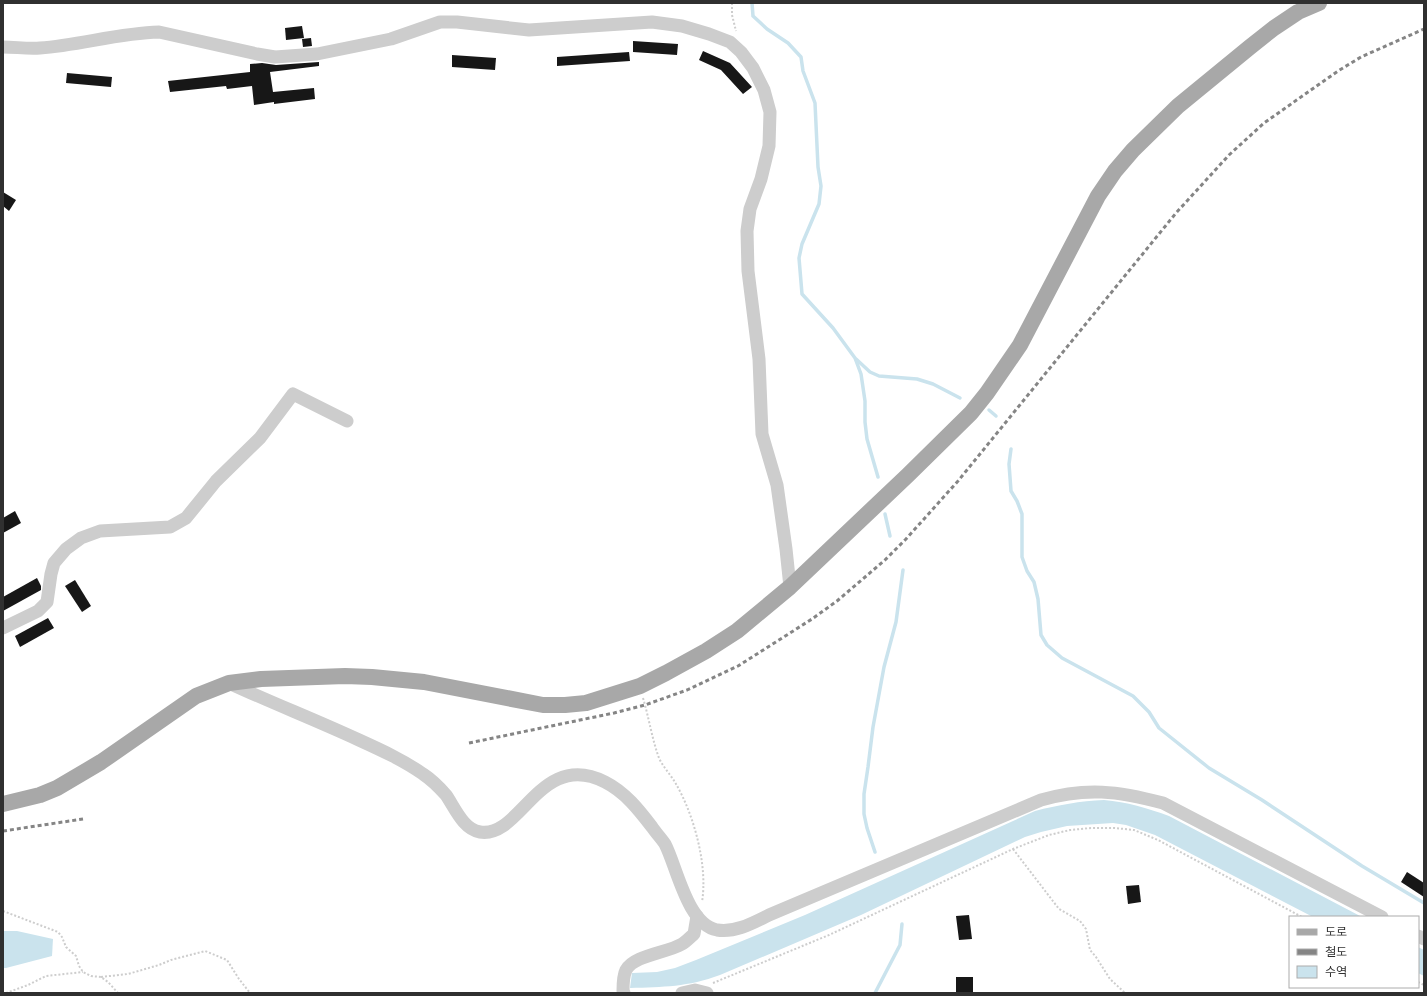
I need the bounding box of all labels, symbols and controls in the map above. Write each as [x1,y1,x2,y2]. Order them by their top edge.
legend [1289,916,1419,988]
text: 도로 [1325,925,1347,939]
text: 철도 [1325,945,1347,959]
text: 수역 [1325,965,1347,979]

